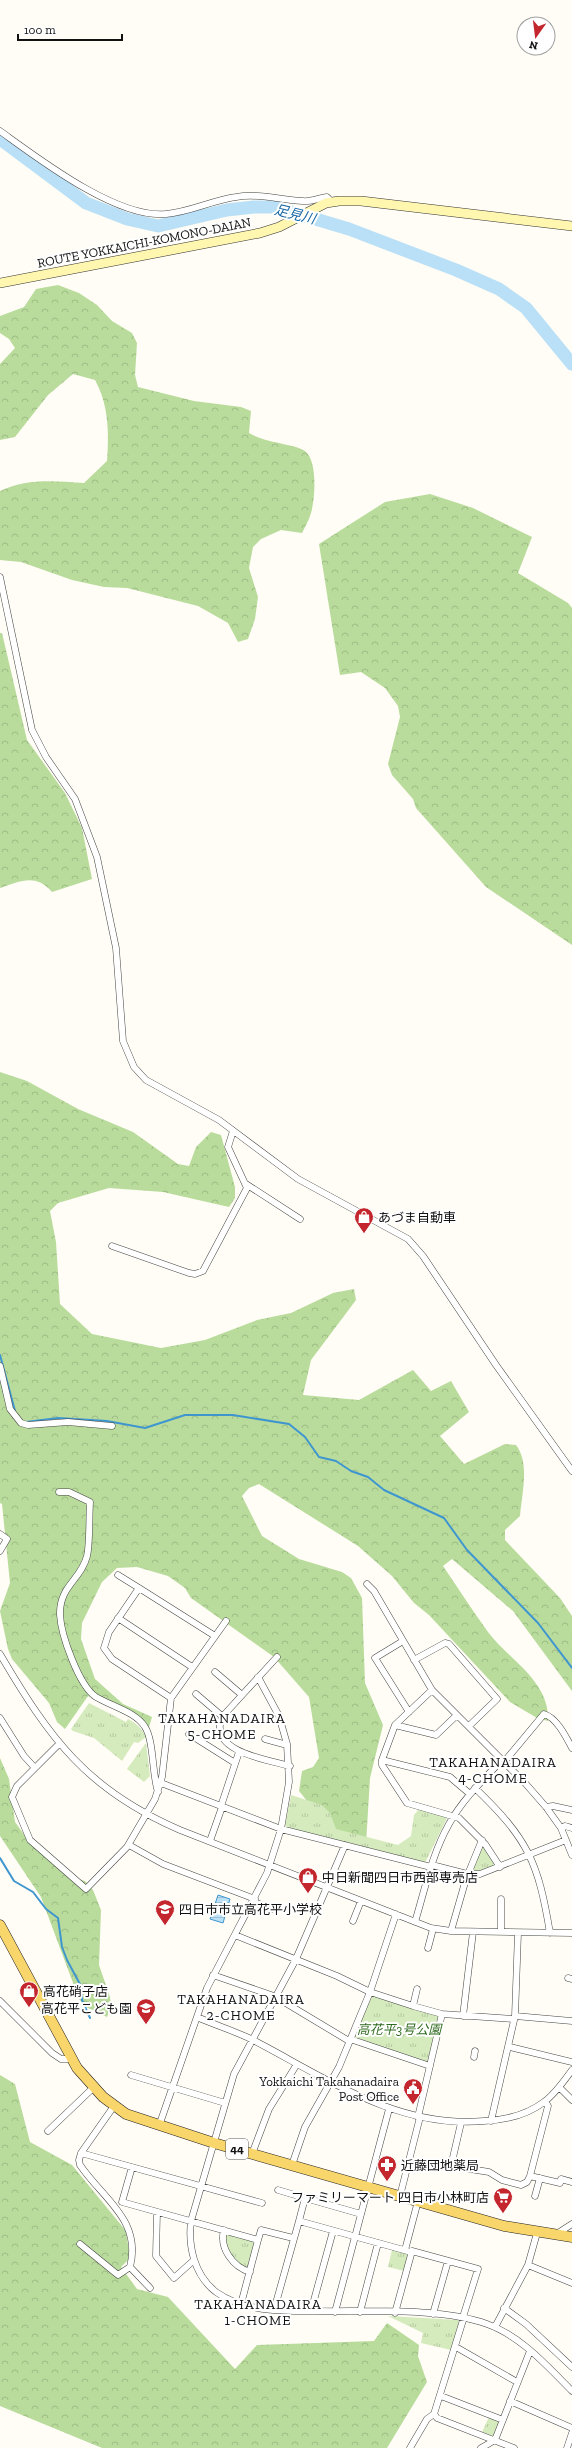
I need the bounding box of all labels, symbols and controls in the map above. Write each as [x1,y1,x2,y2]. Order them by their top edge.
scale bar [18,16,122,42]
north arrow [516,16,556,56]
text: 100 m [24,23,56,37]
text: N [527,38,539,53]
water label: 足見川 [272,201,319,228]
street label: ROUTE YOKKAICHI-KOMONO-DAIAN [36,214,253,271]
shop icon: あづま自動車 [353,1206,375,1234]
place label: あづま自動車 [378,1210,456,1225]
district label: TAKAHANADAIRA 5-CHOME [158,1710,286,1743]
district label: TAKAHANADAIRA 4-CHOME [429,1754,557,1787]
shop icon: 中日新聞四日市西部専売店 [297,1866,319,1894]
place label: 中日新聞四日市西部専売店 [322,1870,478,1885]
school or university icon: 四日市市立高花平小学校 [154,1898,176,1926]
place label: 四日市市立高花平小学校 [179,1902,322,1917]
shop icon: 高花硝子店 [18,1980,40,2008]
place label: 高花硝子店 [43,1984,108,1999]
district label: TAKAHANADAIRA 2-CHOME [177,1991,305,2024]
school or university icon: 高花平こども園 [135,1997,157,2025]
place label: 高花平こども園 [41,2001,132,2016]
park label: 高花平3号公園 [357,2022,443,2037]
place label: Yokkaichi Takahanadaira Post Office [258,2074,400,2104]
public building icon: Yokkaichi Takahanadaira Post Office [402,2077,424,2105]
road number: 44 [226,2139,248,2159]
pharmacy icon: 近藤団地薬局 [376,2154,398,2182]
place label: 近藤団地薬局 [401,2158,479,2173]
supermarket icon: ファミリーマート 四日市小林町店 [492,2186,514,2214]
place label: ファミリーマート 四日市小林町店 [291,2190,489,2205]
district label: TAKAHANADAIRA 1-CHOME [194,2296,322,2329]

